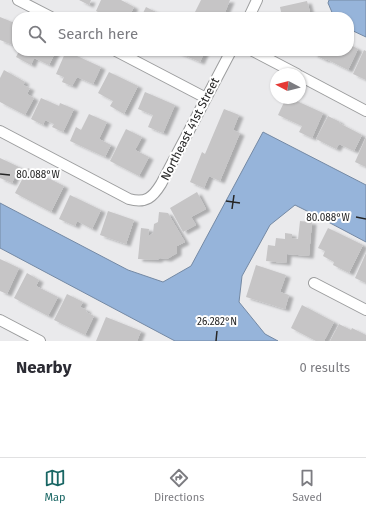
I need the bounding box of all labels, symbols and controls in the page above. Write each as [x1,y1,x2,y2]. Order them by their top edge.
search box [12,12,354,56]
icon: search [26,23,48,45]
text: Search here [58,25,138,43]
north arrow [270,68,306,104]
street label: Northeast 41st Street [158,75,222,183]
text: 80.088°W [16,169,60,181]
text: 80.088°W [306,212,350,224]
text: 26.282°N [197,316,237,328]
text: Nearby [16,357,71,378]
text: 0 results [299,360,350,375]
tab: Map [44,467,66,504]
tab: Directions [154,467,204,504]
tab: Saved [292,467,322,504]

